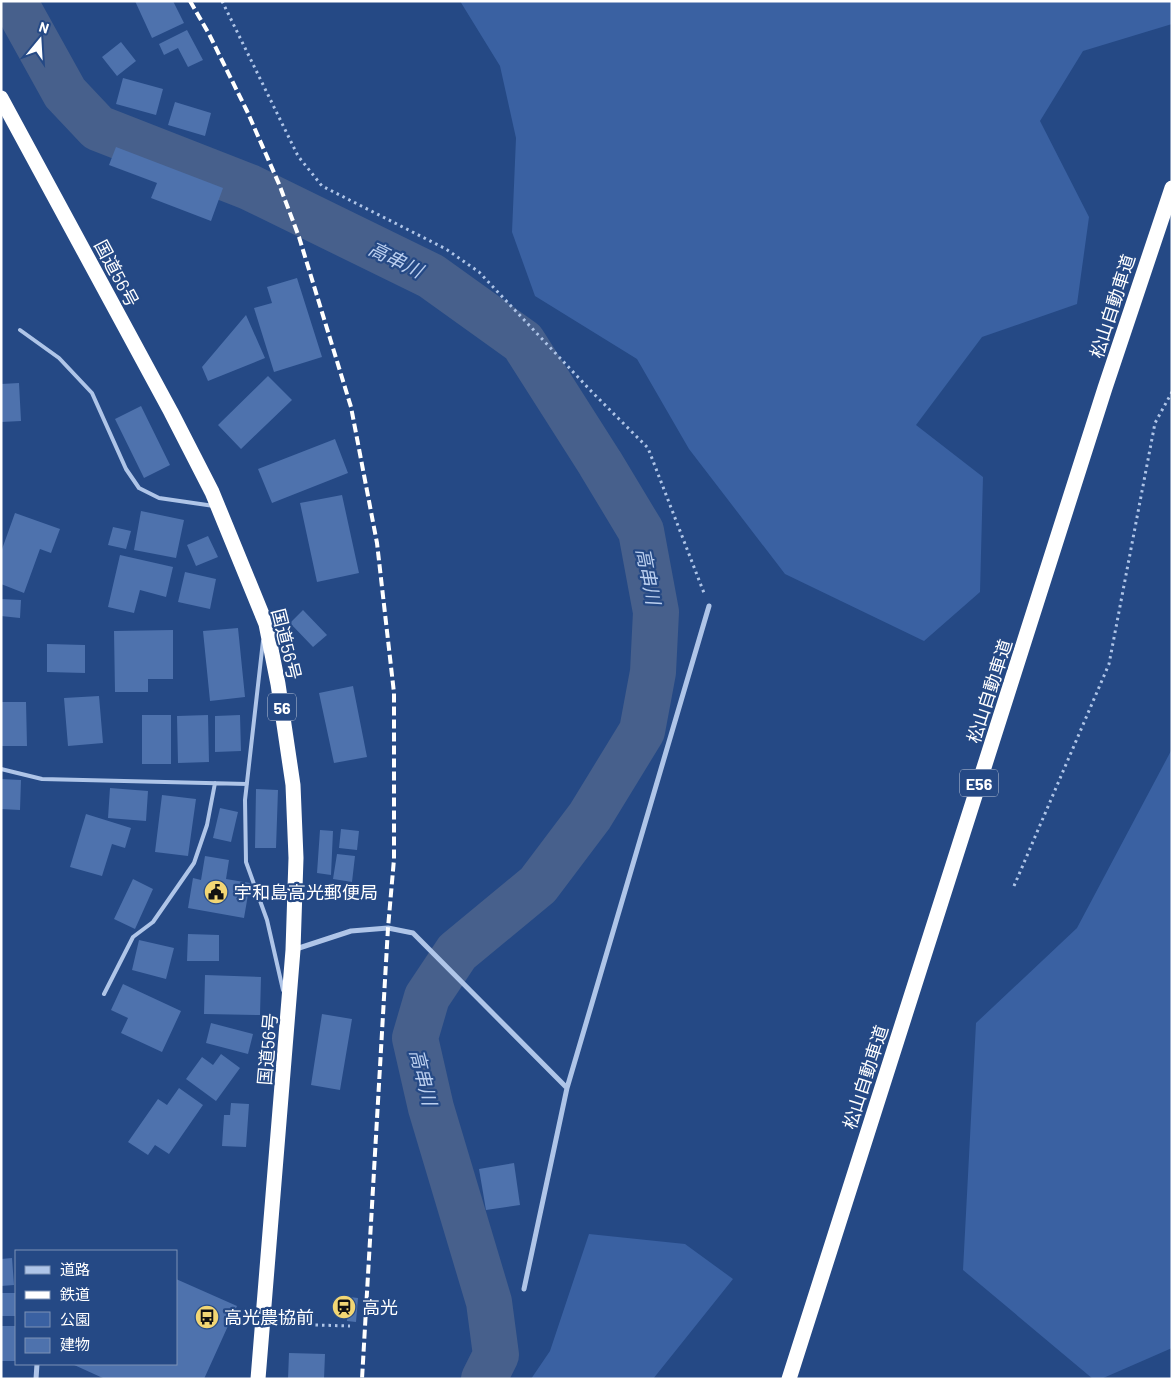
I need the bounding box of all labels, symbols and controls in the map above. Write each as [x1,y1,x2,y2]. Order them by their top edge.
north arrow [15,15,65,65]
text: N [37,18,51,37]
street label: 国道56号 [90,236,144,310]
water label: 高串川 [365,236,428,283]
street label: 松山自動車道 [1085,251,1139,361]
water label: 高串川 [632,546,666,608]
street label: 国道56号 [268,606,306,682]
street label: 松山自動車道 [962,636,1016,746]
road number: 56 [268,694,296,720]
road number: E56 [960,770,998,796]
public building icon: 宇和島高光郵便局 [203,879,229,905]
place label: 宇和島高光郵便局 [234,881,378,903]
street label: 国道56号 [253,1012,281,1086]
street label: 松山自動車道 [838,1022,892,1132]
water label: 高串川 [406,1047,443,1109]
legend [15,1250,178,1365]
text: 道路 [60,1260,90,1278]
text: 鉄道 [60,1285,90,1303]
station icon: 高光 [331,1294,357,1320]
place label: 高光 [362,1296,398,1318]
bus stop icon: 高光農協前 [194,1304,220,1330]
place label: 高光農協前 [224,1306,314,1328]
text: 公園 [60,1310,90,1328]
text: 建物 [60,1335,90,1353]

